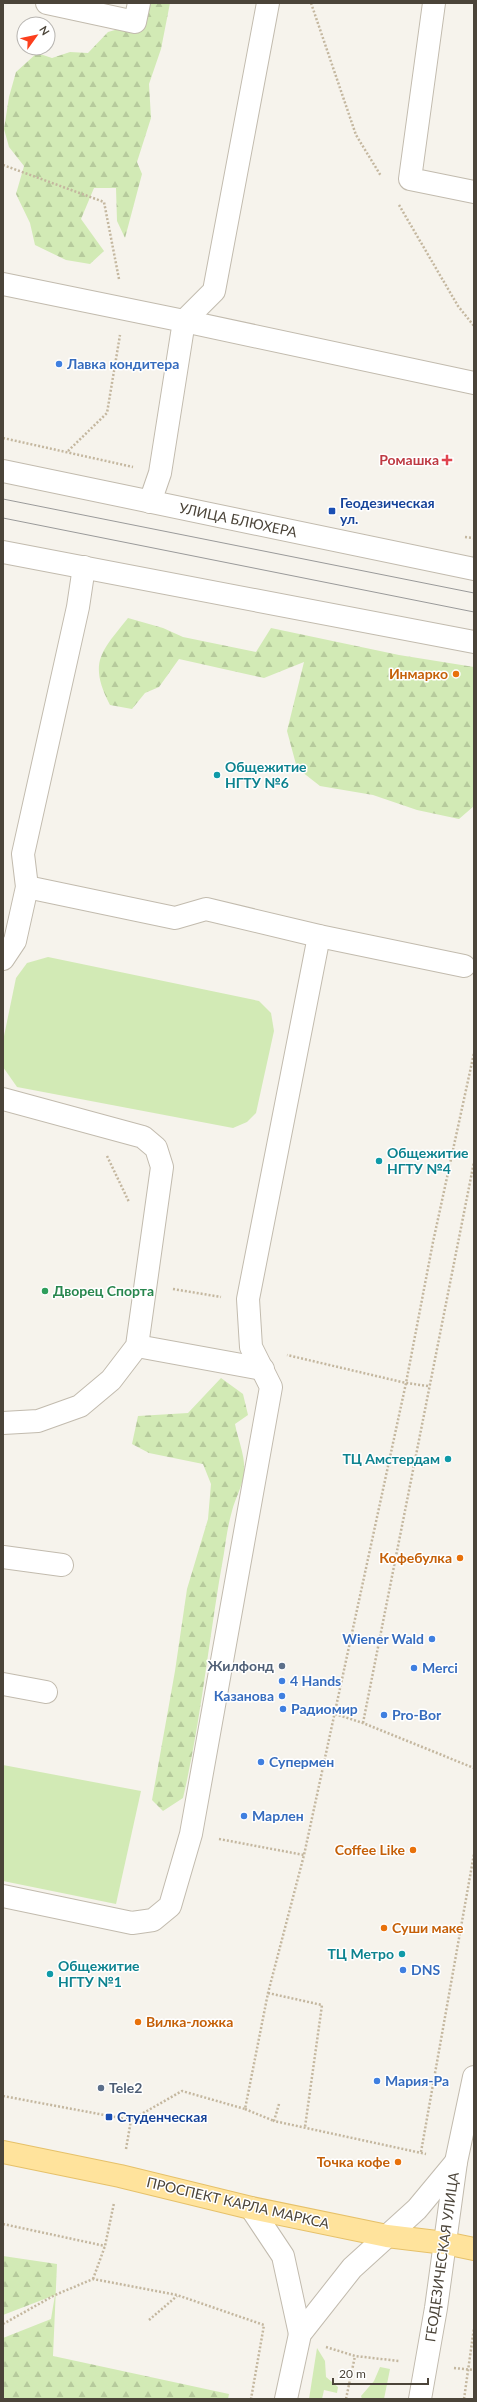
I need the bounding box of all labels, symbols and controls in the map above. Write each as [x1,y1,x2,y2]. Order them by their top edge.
north arrow [16,16,56,56]
text: N [37,23,53,37]
place label: Лавка кондитера [66,355,179,372]
marker: Лавка кондитера [54,359,64,369]
place label: Ромашка [379,451,439,468]
marker: Ромашка [442,455,452,465]
place label: Геодезическая ул. [340,494,435,527]
street label: УЛИЦА БЛЮХЕРА [178,499,299,540]
marker: Геодезическая ул. [327,506,337,516]
place label: Инмарко [389,665,448,682]
marker: Инмарко [451,669,461,679]
place label: Общежитие НГТУ №6 [225,758,307,791]
marker: Общежитие НГТУ №6 [212,770,222,780]
place label: Общежитие НГТУ №4 [387,1144,469,1177]
marker: Общежитие НГТУ №4 [374,1156,384,1166]
place label: Дворец Спорта [53,1282,154,1299]
marker: Дворец Спорта [40,1286,50,1296]
place label: ТЦ Амстердам [342,1450,440,1467]
marker: ТЦ Амстердам [443,1454,453,1464]
place label: Кофебулка [379,1549,452,1566]
marker: Кофебулка [455,1553,465,1563]
place label: Wiener Wald [342,1630,424,1647]
marker: Wiener Wald [427,1634,437,1644]
place label: Жилфонд [208,1657,274,1674]
place label: Merci [422,1659,458,1676]
marker: Жилфонд [277,1661,287,1671]
marker: Merci [409,1663,419,1673]
place label: 4 Hands [290,1672,341,1689]
marker: 4 Hands [277,1676,287,1686]
place label: Казанова [214,1687,274,1704]
marker: Казанова [277,1691,287,1701]
place label: Радиомир [291,1700,358,1717]
marker: Радиомир [278,1704,288,1714]
place label: Pro-Bor [392,1706,442,1723]
marker: Pro-Bor [379,1710,389,1720]
place label: Супермен [269,1753,334,1770]
marker: Супермен [256,1757,266,1767]
place label: Марлен [252,1807,304,1824]
marker: Марлен [239,1811,249,1821]
place label: Coffee Like [335,1841,406,1858]
marker: Coffee Like [408,1845,418,1855]
place label: Суши маке [392,1919,464,1936]
marker: Суши маке [379,1923,389,1933]
place label: ТЦ Метро [327,1945,394,1962]
marker: ТЦ Метро [397,1949,407,1959]
place label: Общежитие НГТУ №1 [58,1957,140,1990]
place label: DNS [411,1961,440,1978]
marker: DNS [398,1965,408,1975]
marker: Общежитие НГТУ №1 [45,1969,55,1979]
place label: Вилка-ложка [146,2013,233,2030]
marker: Вилка-ложка [133,2017,143,2027]
place label: Мария-Ра [385,2072,449,2089]
marker: Мария-Ра [372,2076,382,2086]
place label: Tele2 [109,2079,142,2096]
marker: Tele2 [96,2083,106,2093]
place label: Студенческая [117,2108,207,2125]
marker: Студенческая [104,2112,114,2122]
place label: Точка кофе [317,2153,391,2170]
marker: Точка кофе [393,2157,403,2167]
street label: ГЕОДЕЗИЧЕСКАЯ УЛИЦА [421,2170,462,2343]
street label: ПРОСПЕКТ КАРЛА МАРКСА [145,2173,332,2232]
scale bar [333,2360,428,2386]
text: 20 m [339,2366,366,2381]

